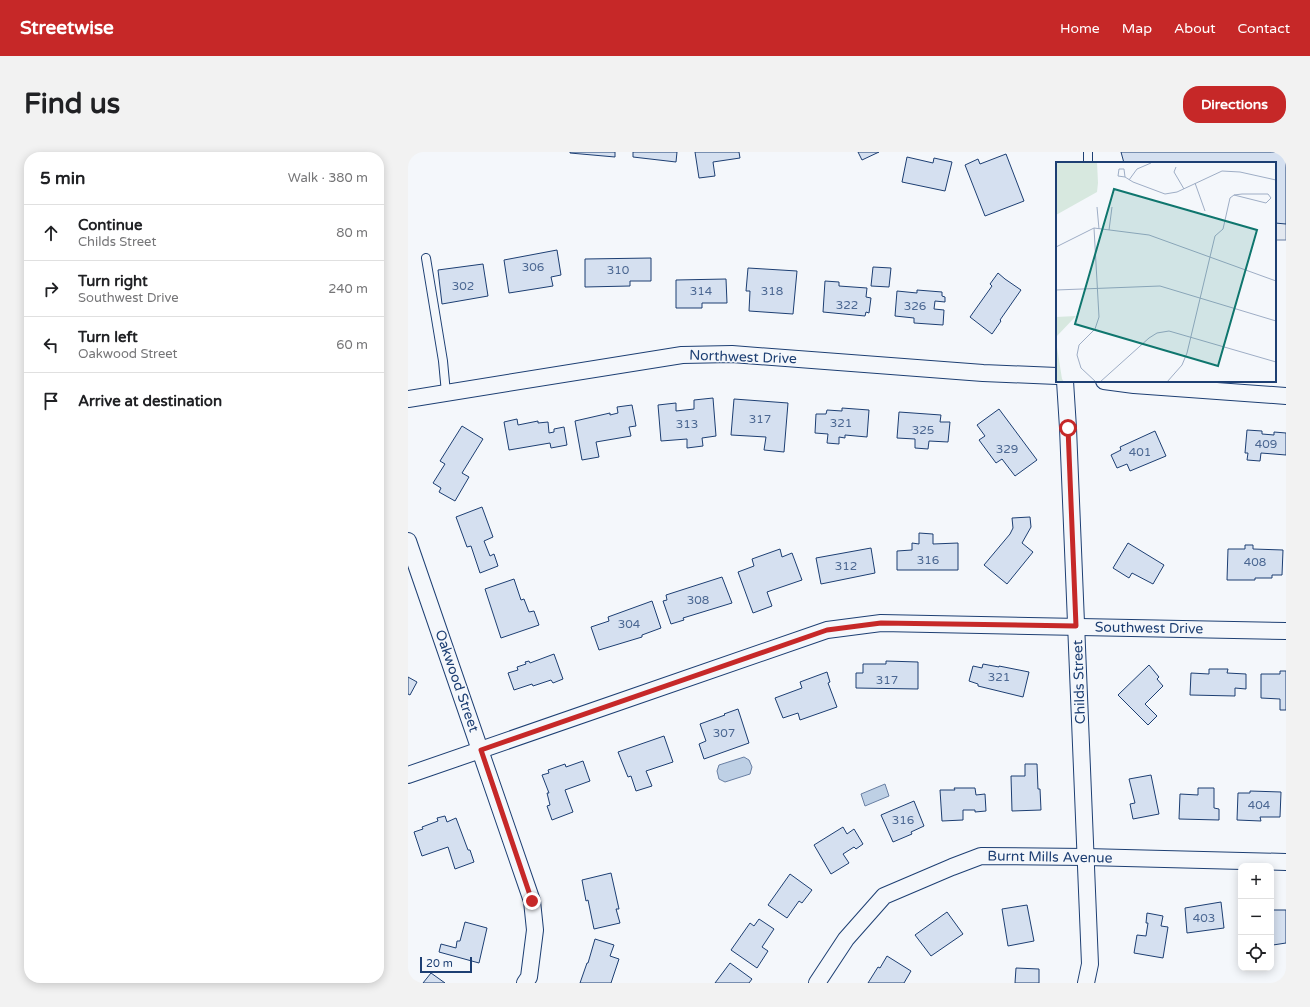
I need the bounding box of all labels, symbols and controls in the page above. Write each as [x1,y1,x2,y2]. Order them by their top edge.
text: Streetwise [20,17,114,39]
text: Home [1060,20,1100,37]
text: Map [1122,20,1152,37]
text: About [1174,20,1216,37]
text: Contact [1238,20,1290,37]
button: Directions [1183,86,1286,123]
text: Find us [24,87,120,121]
inset map [1056,162,1276,382]
text: 5 min [40,168,85,189]
text: Walk · 380 m [288,170,368,186]
text: Continue [78,216,142,234]
icon: ahead [40,222,62,244]
text: 80 m [336,225,368,241]
text: Childs Street [78,234,156,250]
house number: 306 [522,260,544,274]
house number: 310 [607,263,630,277]
text: Turn right [78,272,148,290]
icon: right [40,278,62,300]
house number: 302 [452,279,474,293]
text: 240 m [328,281,368,297]
house number: 314 [690,284,713,298]
house number: 318 [761,284,783,298]
text: Southwest Drive [78,290,179,306]
house number: 322 [836,298,858,312]
house number: 326 [904,299,926,313]
text: Turn left [78,328,138,346]
icon: left [40,334,62,356]
text: 60 m [336,337,368,353]
text: Oakwood Street [78,346,178,362]
street label: Northwest Drive [689,347,797,367]
icon: arrive [40,390,62,412]
text: Arrive at destination [78,392,222,410]
house number: 317 [749,412,771,426]
house number: 321 [830,416,852,430]
house number: 313 [676,417,698,431]
route start [1059,419,1077,437]
house number: 325 [912,423,934,437]
house number: 409 [1255,437,1277,451]
house number: 329 [996,442,1018,456]
house number: 401 [1129,445,1151,459]
house number: 316 [917,553,939,567]
house number: 408 [1244,555,1266,569]
house number: 312 [835,559,857,573]
house number: 308 [687,593,709,607]
house number: 304 [618,617,641,631]
street label: Southwest Drive [1095,619,1203,637]
street label: Oakwood Street [432,628,483,735]
street label: Childs Street [1069,639,1089,724]
house number: 321 [988,670,1010,684]
house number: 317 [876,673,898,687]
house number: 307 [713,726,735,740]
house number: 404 [1248,798,1271,812]
house number: 316 [892,813,914,827]
street label: Burnt Mills Avenue [987,847,1113,867]
map controls [1238,863,1274,971]
button: + [1238,863,1274,899]
route end [523,892,541,910]
button: − [1238,899,1274,935]
house number: 403 [1193,911,1215,925]
button: locate [1238,935,1274,971]
scale bar [420,955,472,974]
text: 20 m [426,957,453,970]

